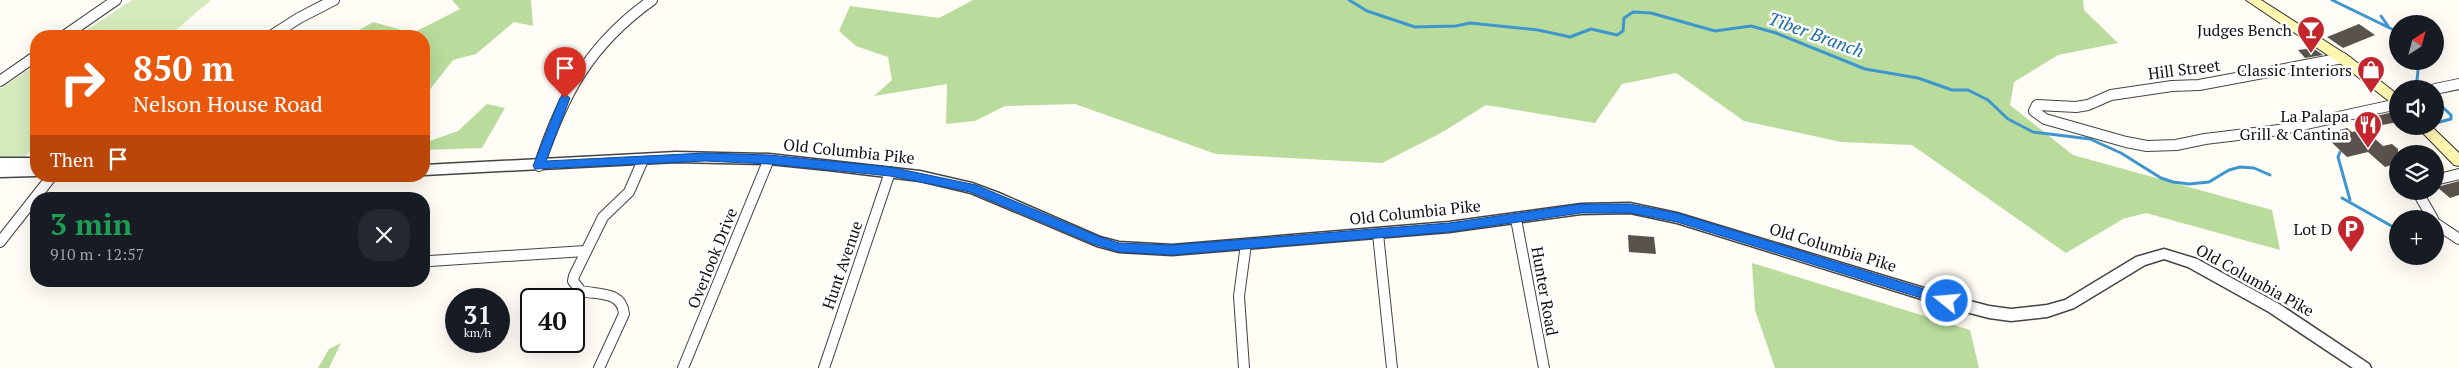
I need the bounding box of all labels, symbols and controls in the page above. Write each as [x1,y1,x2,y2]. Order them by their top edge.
water label: Tiber Branch [1765,6,1867,62]
bar icon: Judges Bench [2296,15,2326,54]
north arrow [2389,15,2444,70]
map controls [2389,15,2444,265]
place label: Judges Bench [2197,19,2293,41]
text: 850 m [133,45,234,91]
pin [544,47,586,98]
icon: right [50,50,115,115]
icon: arrive [551,54,579,82]
street label: Hill Street [2147,54,2221,84]
shop icon: Classic Interiors [2356,55,2386,94]
place label: Classic Interiors [2237,59,2352,81]
button: sound [2389,80,2444,135]
text: Nelson House Road [133,89,323,118]
place label: La Palapa Grill & Cantina [2239,105,2349,145]
restaurant icon: La Palapa Grill & Cantina [2353,110,2383,149]
street label: Old Columbia Pike [782,133,916,169]
icon: arrive [104,145,132,173]
button: layers [2389,145,2444,200]
text: Then [50,147,94,172]
street label: Old Columbia Pike [1348,194,1482,230]
text: 3 min [50,204,132,244]
street label: Overlook Drive [682,204,742,312]
button: close [358,209,410,261]
button: + [2389,210,2444,265]
parking icon: Lot D [2336,214,2366,253]
street label: Old Columbia Pike [1767,217,1899,277]
street label: Hunt Avenue [817,218,867,312]
place label: Lot D [2293,218,2332,240]
street label: Old Columbia Pike [2192,238,2318,322]
text: 910 m · 12:57 [50,243,144,265]
street label: Hunter Road [1526,245,1564,337]
position arrow [1920,274,1972,326]
speed limit sign: 40 [520,288,585,353]
text: 31 [463,298,492,331]
text: km/h [464,325,491,340]

